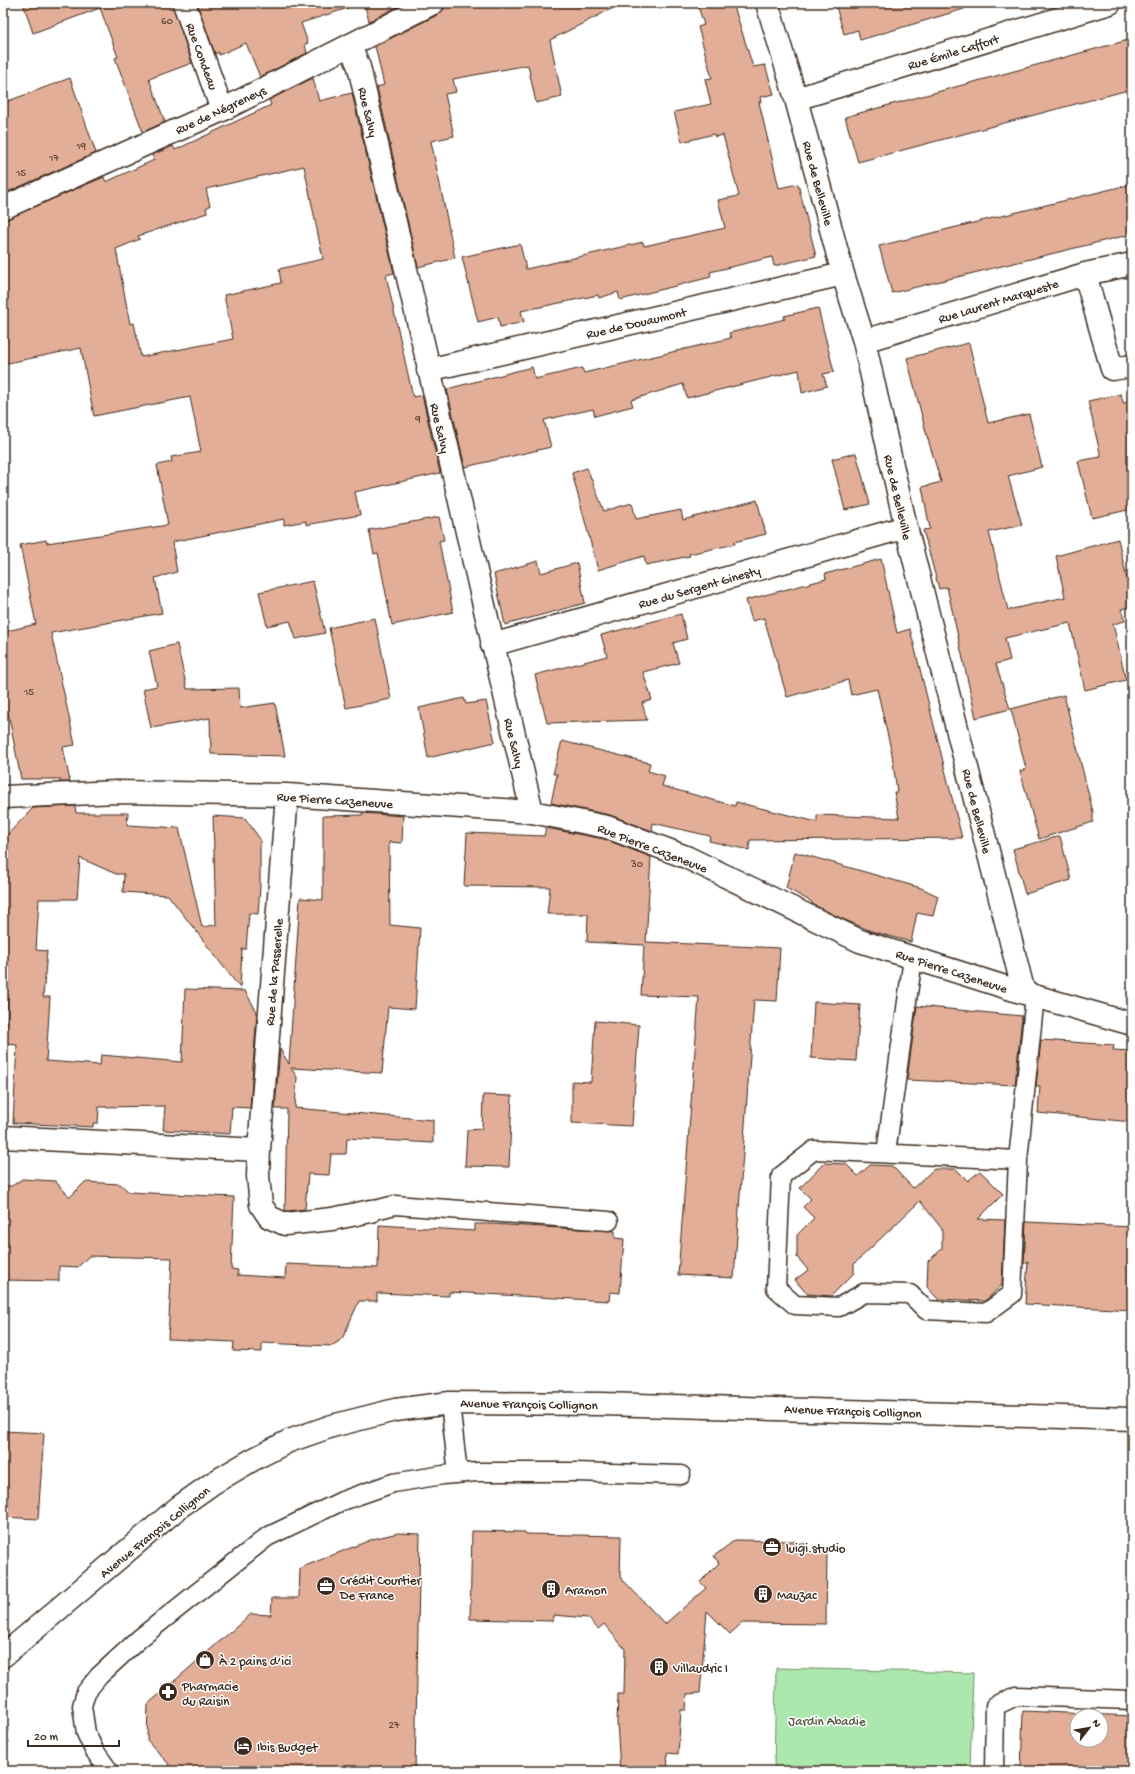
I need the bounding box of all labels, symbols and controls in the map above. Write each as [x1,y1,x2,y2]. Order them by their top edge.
house number: 60 [161,16,173,28]
street label: Rue Condeau [182,21,220,92]
street label: Rue Émile Caffort [906,31,1003,74]
street label: Rue de Négreneys [173,83,270,139]
street label: Rue Salvy [354,86,380,140]
street label: Rue de Belleville [798,140,835,228]
house number: 19 [75,141,86,153]
house number: 17 [48,153,59,165]
house number: 15 [15,168,26,180]
street label: Rue Laurent Marqueste [937,277,1061,328]
street label: Rue de Douaumont [585,305,690,343]
street label: Rue Salvy [426,402,452,456]
house number: 9 [414,414,421,426]
street label: Rue de Belleville [879,454,914,542]
street label: Rue du Sergent Ginesty [637,564,763,613]
house number: 15 [23,687,34,699]
street label: Rue Salvy [500,717,526,771]
street label: Rue de Belleville [958,768,993,856]
street label: Rue Pierre Cazeneuve [276,790,394,813]
street label: Rue Pierre Cazeneuve [595,821,709,877]
house number: 30 [630,859,643,871]
street label: Rue de la Passerelle [263,918,288,1027]
street label: Rue Pierre Cazeneuve [893,947,1009,998]
street label: Avenue François Collignon [460,1397,599,1414]
street label: Avenue François Collignon [784,1403,923,1422]
street label: Avenue François Collignon [97,1483,214,1582]
office icon: luigi.studio [761,1536,783,1558]
place label: luigi.studio [786,1542,846,1557]
place label: Crédit Courtier De France [339,1574,423,1604]
office icon: Crédit Courtier De France [315,1575,337,1597]
building icon: Aramon [540,1578,562,1600]
building icon: Mauzac [752,1583,774,1605]
place label: Aramon [565,1584,607,1599]
place label: Mauzac [777,1589,817,1604]
shop icon: À 2 pains d’ici [194,1649,216,1671]
place label: À 2 pains d’ici [219,1654,292,1670]
building icon: Villaudric I [648,1656,670,1678]
place label: Villaudric I [672,1662,728,1677]
place label: Pharmacie du Raisin [181,1680,239,1710]
pharmacy icon: Pharmacie du Raisin [157,1681,179,1703]
north arrow [1069,1708,1109,1748]
park label: Jardin Abadie [788,1715,866,1730]
text: N [1089,1718,1103,1730]
house number: 27 [388,1720,400,1732]
scale bar [28,1722,119,1748]
text: 20 m [34,1731,59,1745]
hotel icon: Ibis Budget [232,1735,254,1757]
place label: Ibis Budget [257,1741,319,1756]

